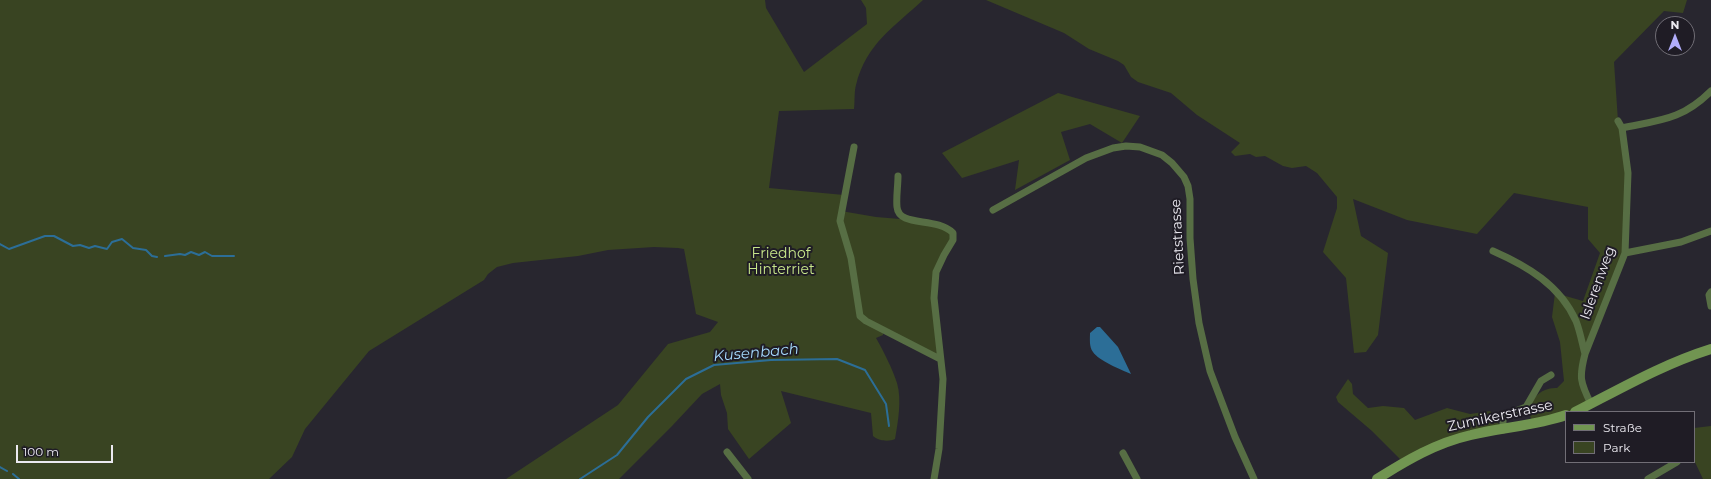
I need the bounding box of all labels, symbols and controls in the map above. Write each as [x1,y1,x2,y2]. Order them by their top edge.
north arrow [1655,16,1695,56]
text: N [1671,18,1679,32]
street label: Rietstrasse [1168,199,1188,275]
street label: Islerenweg [1577,244,1619,322]
park label: Friedhof Hinterriet [747,246,815,278]
water label: Kusenbach [712,340,800,366]
street label: Zumikerstrasse [1446,397,1554,435]
legend [1565,411,1695,463]
text: Straße [1603,420,1642,435]
scale bar [18,437,115,463]
text: Park [1603,440,1630,455]
text: 100 m [23,444,59,459]

